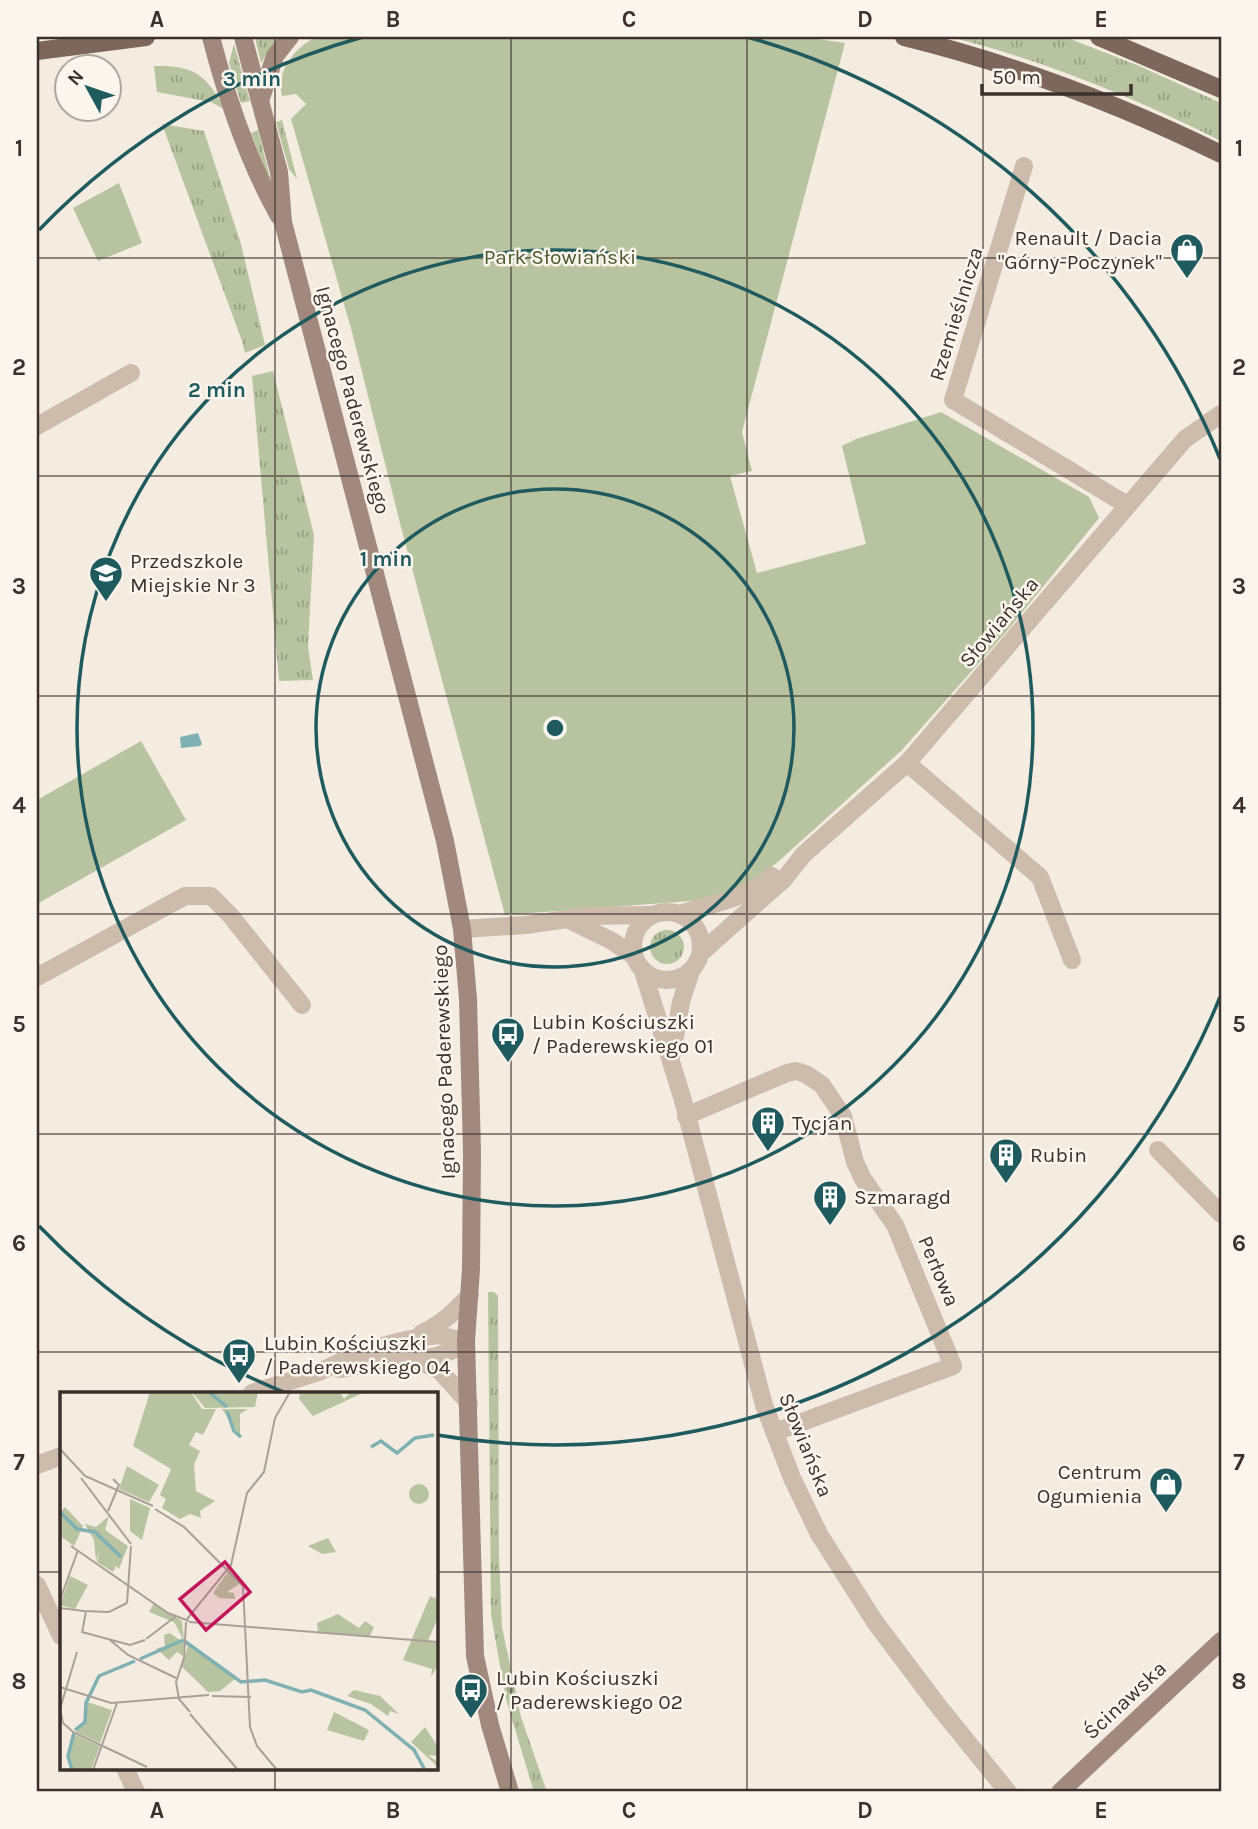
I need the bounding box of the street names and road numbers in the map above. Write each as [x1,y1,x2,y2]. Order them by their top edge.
street label: Rzemieślnicza [924,244,988,384]
street label: Ignacego Paderewskiego [311,283,395,517]
street label: Słowiańska [954,572,1044,672]
street label: Ignacego Paderewskiego [428,944,460,1180]
street label: Perłowa [913,1232,965,1310]
street label: Słowiańska [774,1389,838,1501]
street label: Ścinawska [1079,1656,1171,1744]

